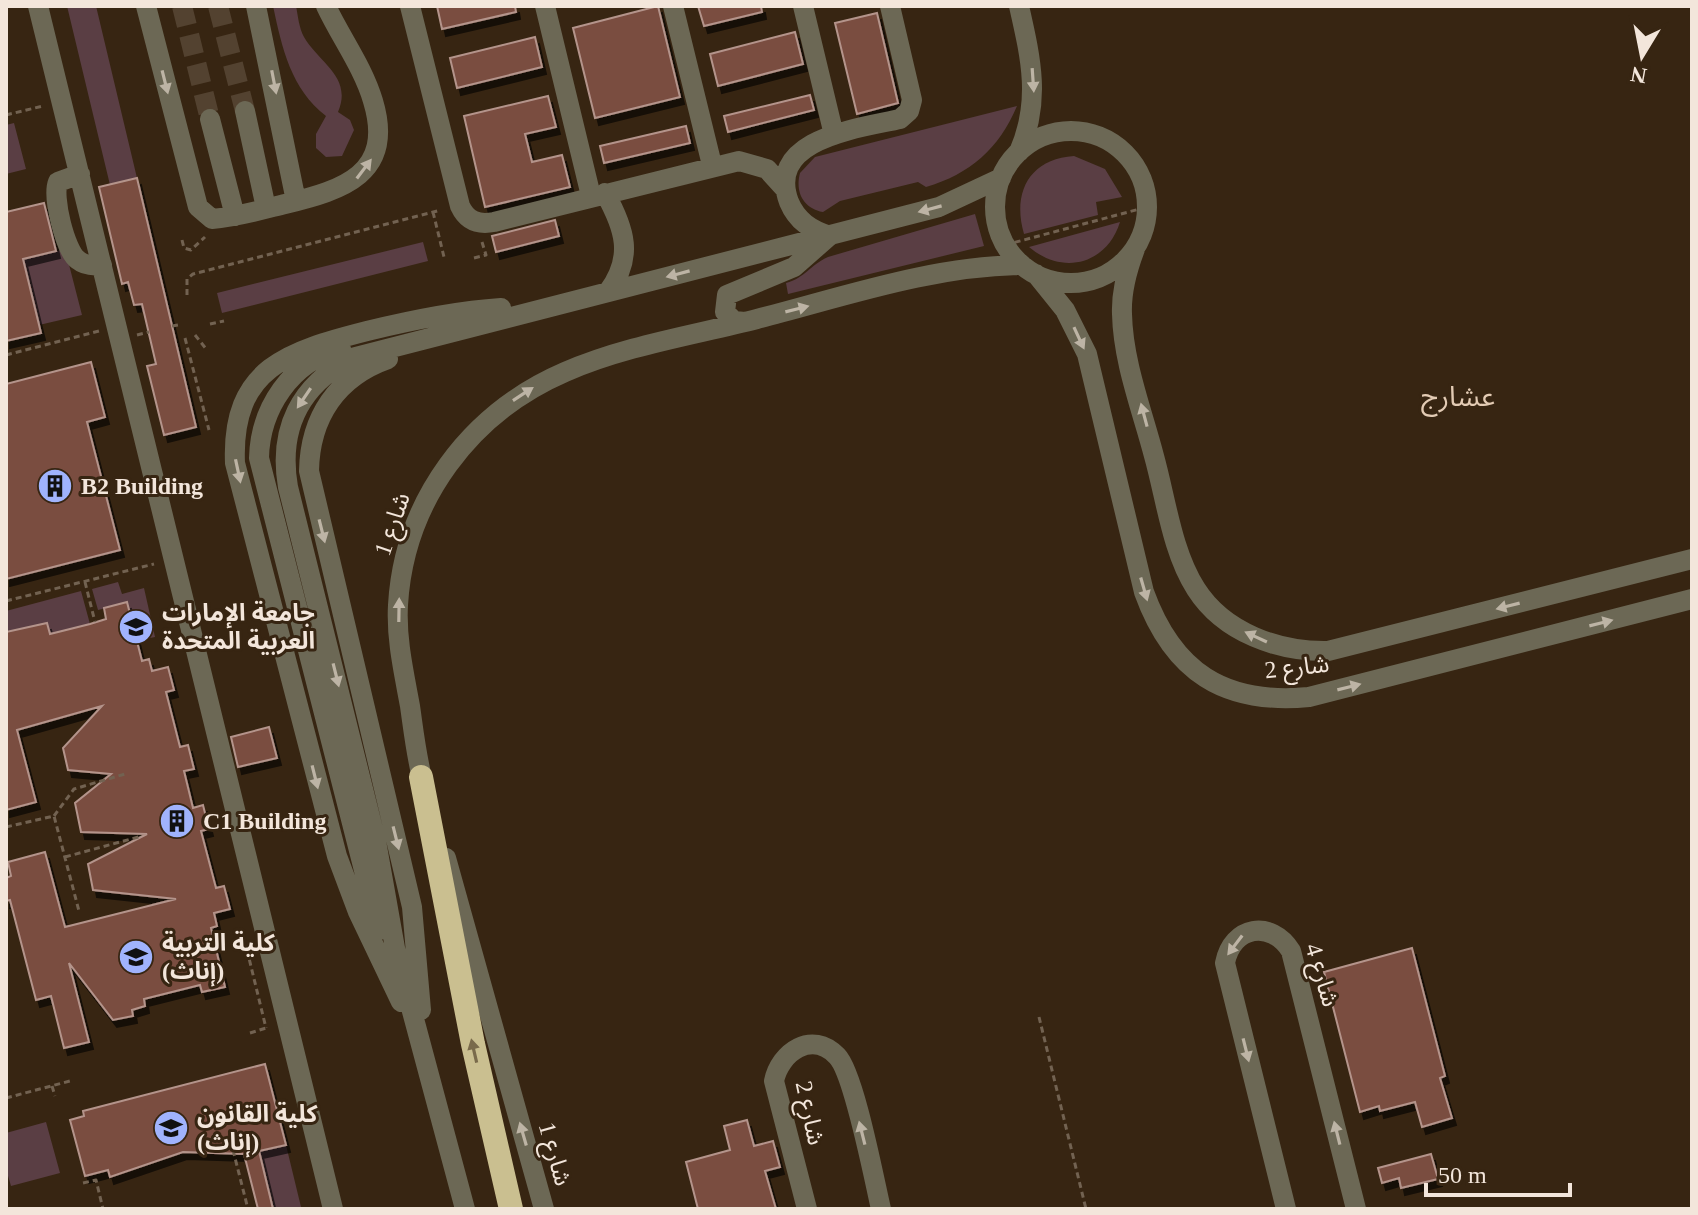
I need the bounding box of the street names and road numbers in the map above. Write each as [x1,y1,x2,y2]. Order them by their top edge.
street label: شارع 1 [369,489,419,560]
street label: شارع 2 [1263,651,1331,687]
street label: شارع 4 [1296,940,1344,1011]
street label: شارع 2 [787,1079,829,1148]
street label: شارع 1 [530,1119,576,1190]

